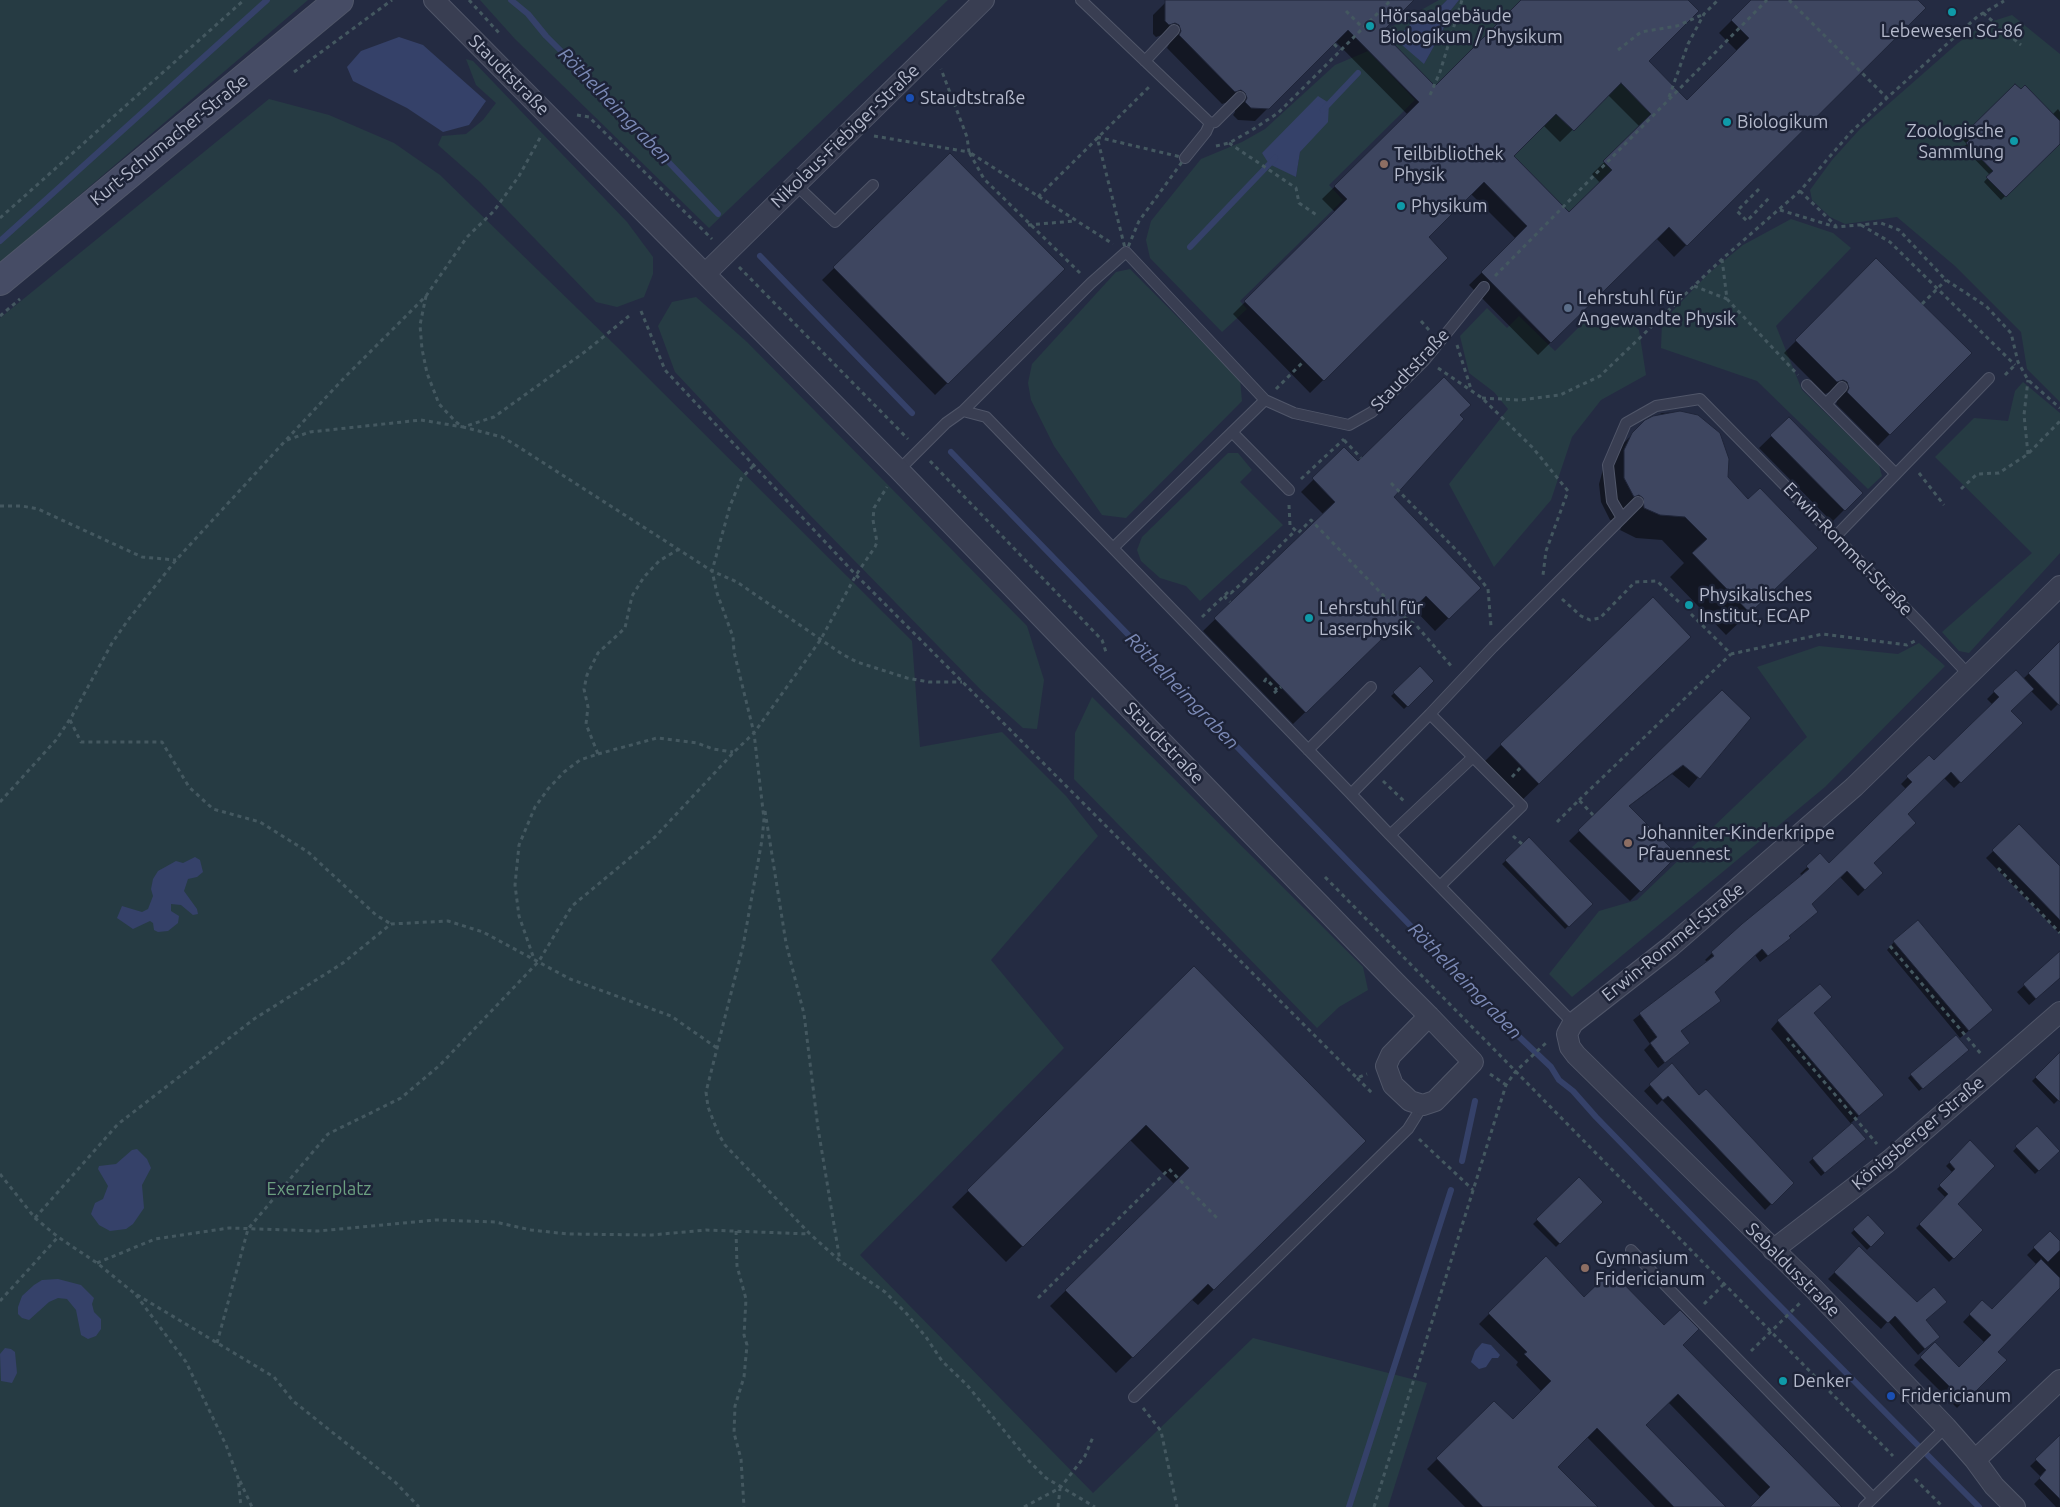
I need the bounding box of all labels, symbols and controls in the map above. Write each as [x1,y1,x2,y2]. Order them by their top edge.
place label: Hörsaalgebäude Biologikum / Physikum [1380,5,1563,48]
marker: Lebewesen SG-86 [1946,6,1958,18]
marker: Hörsaalgebäude Biologikum / Physikum [1364,20,1376,32]
place label: Lebewesen SG-86 [1881,20,2023,42]
street label: Staudtstraße [464,30,554,120]
water label: Röthelheimgraben [553,43,677,169]
street label: Nikolaus-Fiebiger-Straße [766,60,924,212]
street label: Kurt-Schumacher-Straße [86,70,252,210]
place label: Staudtstraße [920,87,1025,109]
marker: Staudtstraße [904,92,916,104]
place label: Biologikum [1737,111,1828,133]
marker: Biologikum [1721,116,1733,128]
place label: Zoologische Sammlung [1907,120,2004,162]
marker: Zoologische Sammlung [2008,135,2020,147]
place label: Teilbibliothek Physik [1394,143,1504,186]
marker: Teilbibliothek Physik [1378,158,1390,170]
place label: Physikum [1411,195,1488,217]
marker: Physikum [1395,200,1407,212]
place label: Lehrstuhl für Angewandte Physik [1578,287,1736,330]
marker: Lehrstuhl für Angewandte Physik [1562,302,1574,314]
street label: Staudtstraße [1366,324,1454,416]
street label: Erwin-Rommel-Straße [1779,478,1917,620]
place label: Physikalisches Institut, ECAP [1699,584,1812,626]
place label: Lehrstuhl für Laserphysik [1319,597,1423,640]
marker: Physikalisches Institut, ECAP [1683,599,1695,611]
marker: Lehrstuhl für Laserphysik [1303,612,1315,624]
water label: Röthelheimgraben [1120,628,1244,754]
street label: Staudtstraße [1120,698,1208,788]
place label: Johanniter-Kinderkrippe Pfauennest [1638,822,1835,864]
marker: Johanniter-Kinderkrippe Pfauennest [1622,837,1634,849]
street label: Erwin-Rommel-Straße [1597,878,1749,1006]
water label: Röthelheimgraben [1403,918,1527,1044]
street label: Königsberger Straße [1848,1071,1988,1195]
park label: Exerzierplatz [266,1178,372,1200]
street label: Sebaldusstraße [1741,1218,1845,1322]
place label: Gymnasium Fridericianum [1595,1247,1705,1290]
marker: Gymnasium Fridericianum [1579,1262,1591,1274]
place label: Denker [1793,1370,1851,1392]
marker: Denker [1777,1375,1789,1387]
place label: Fridericianum [1901,1385,2011,1407]
marker: Fridericianum [1885,1390,1897,1402]

